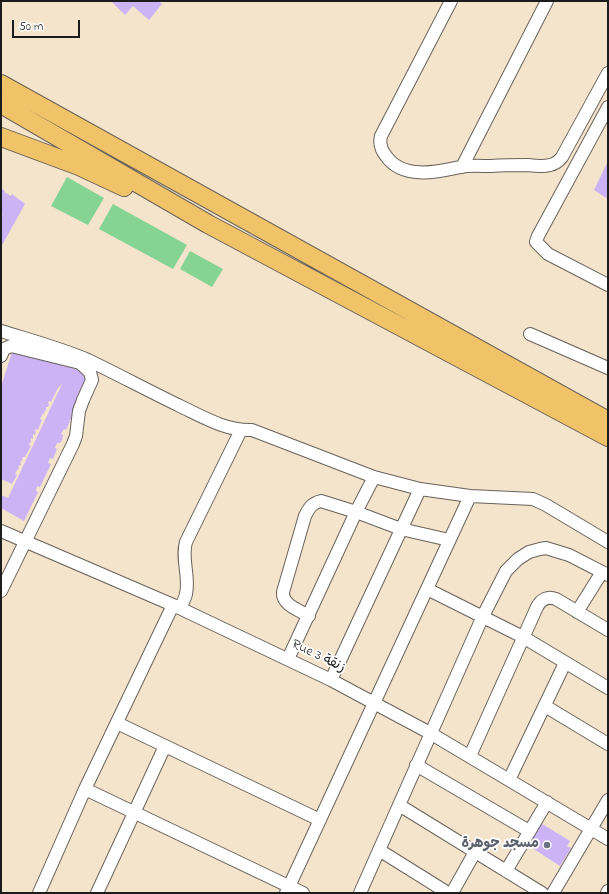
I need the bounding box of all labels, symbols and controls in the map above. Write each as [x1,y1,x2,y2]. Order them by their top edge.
scale bar [14,12,82,38]
text: 50 m [19,18,43,36]
street label: Rue 3 زنقة [288,637,348,677]
place label: مسجد جوهرة [461,837,539,853]
marker: مسجد جوهرة [542,840,552,850]

